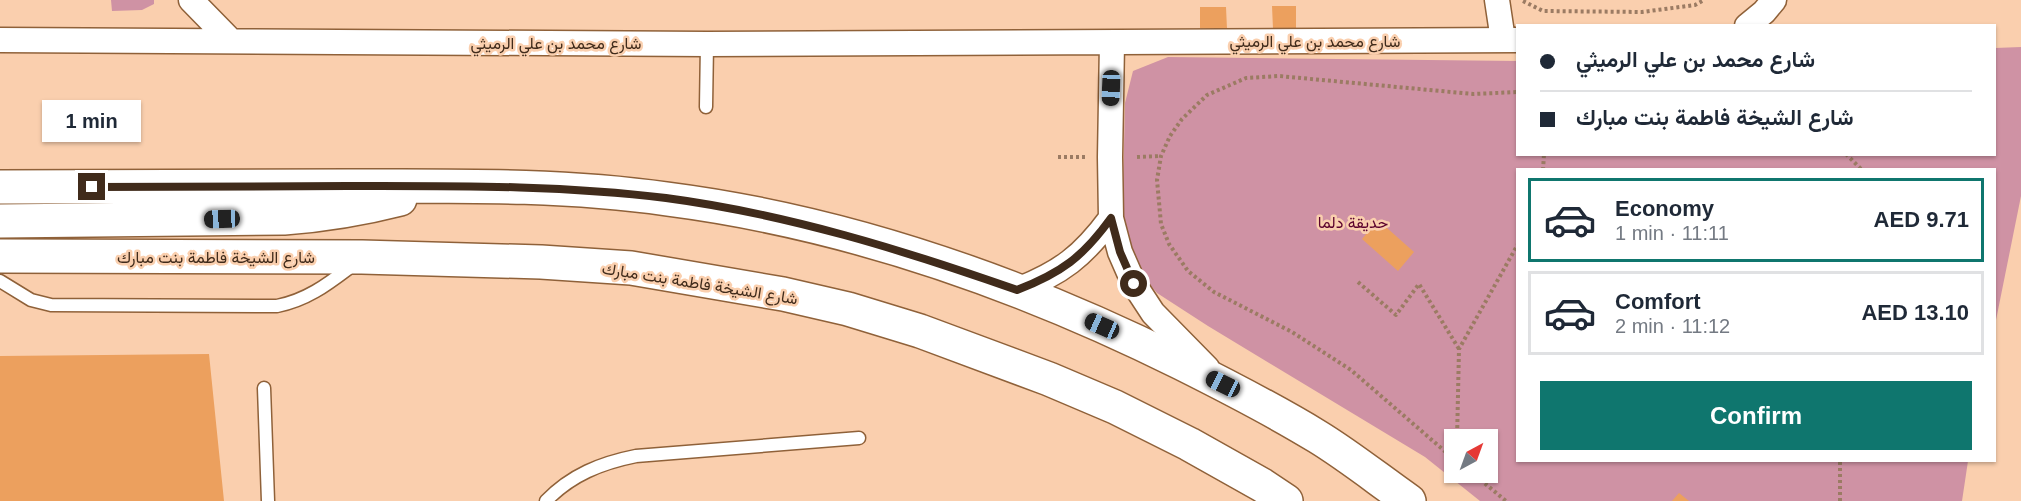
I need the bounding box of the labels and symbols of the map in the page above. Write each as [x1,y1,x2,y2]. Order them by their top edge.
street label: شارع محمد بن علي الرميثي [1230,33,1400,55]
street label: شارع محمد بن علي الرميثي [471,35,641,57]
car [1101,70,1121,106]
callout: 1 min [42,100,142,142]
route end [78,173,105,200]
car [204,209,240,229]
park label: حديقة دلما [1318,214,1389,232]
street label: شارع الشيخة فاطمة بنت مبارك [117,249,315,269]
street label: شارع الشيخة فاطمة بنت مبارك [600,260,799,310]
route start [1120,270,1147,297]
car [1082,310,1122,342]
car [1203,368,1243,400]
north arrow [1444,429,1498,483]

